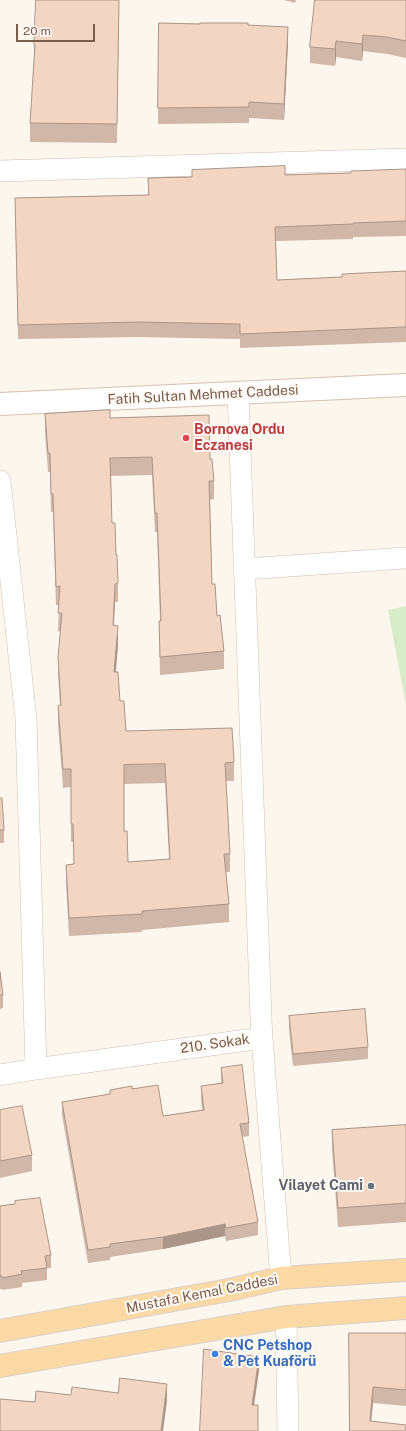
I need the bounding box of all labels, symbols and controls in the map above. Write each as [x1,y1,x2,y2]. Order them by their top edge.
scale bar [18,16,97,42]
text: 20 m [23,24,51,38]
street label: Fatih Sultan Mehmet Caddesi [107,382,299,408]
place label: Bornova Ordu Eczanesi [194,422,285,454]
marker: Bornova Ordu Eczanesi [181,433,191,443]
street label: 210. Sokak [179,1031,251,1057]
place label: Vilayet Cami [279,1178,363,1194]
marker: Vilayet Cami [366,1181,376,1191]
street label: Mustafa Kemal Caddesi [125,1271,279,1317]
place label: CNC Petshop & Pet Kuaförü [223,1338,316,1370]
marker: CNC Petshop & Pet Kuaförü [210,1349,220,1359]

